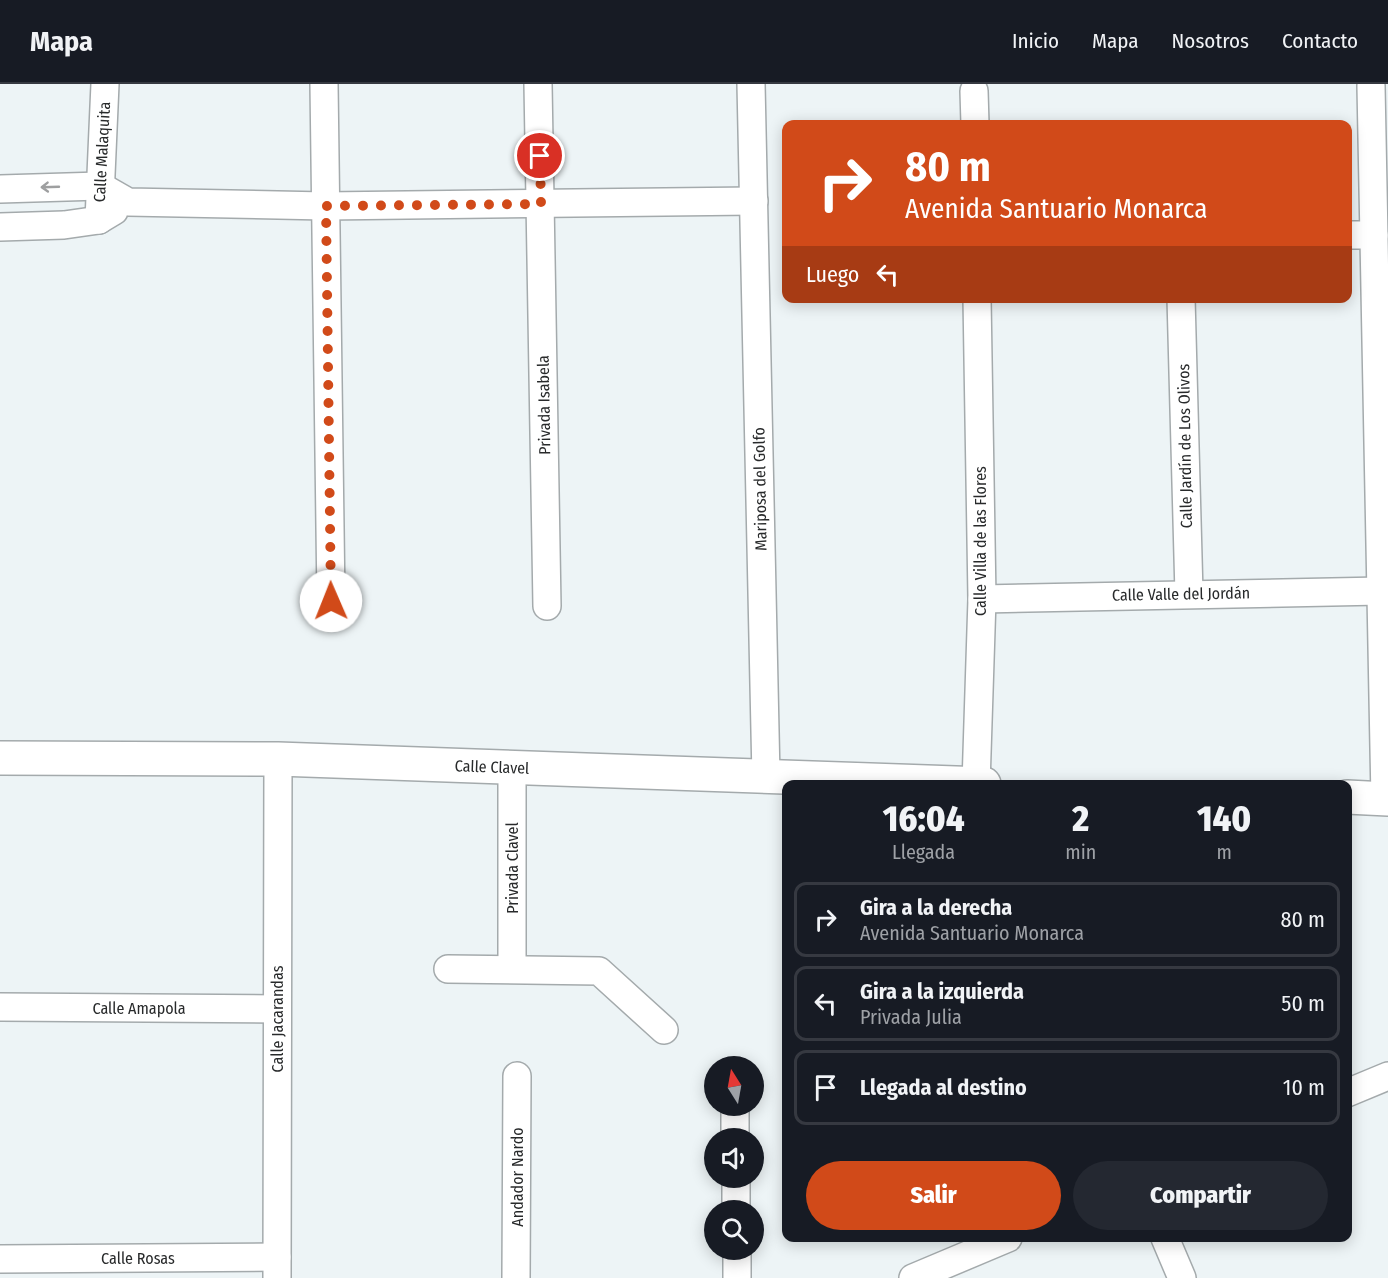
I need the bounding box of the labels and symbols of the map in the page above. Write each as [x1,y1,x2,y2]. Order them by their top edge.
street label: Calle Malaquita [90,101,114,203]
pin [514,130,565,181]
one-way arrow [40,182,60,193]
street label: Privada Isabela [534,355,554,455]
street label: Calle Jardín de Los Olivos [1174,363,1196,528]
street label: Mariposa del Golfo [749,427,771,551]
street label: Calle Villa de las Flores [971,466,990,616]
position arrow [299,569,363,633]
street label: Calle Valle del Jordán [1112,583,1250,605]
street label: Calle Clavel [454,756,530,778]
street label: Privada Clavel [503,822,522,914]
street label: Calle Jacarandas [268,965,287,1072]
street label: Calle Amapola [92,999,186,1018]
north arrow [704,1056,764,1116]
street label: Andador Nardo [508,1127,527,1227]
street label: Calle Rosas [101,1249,175,1268]

